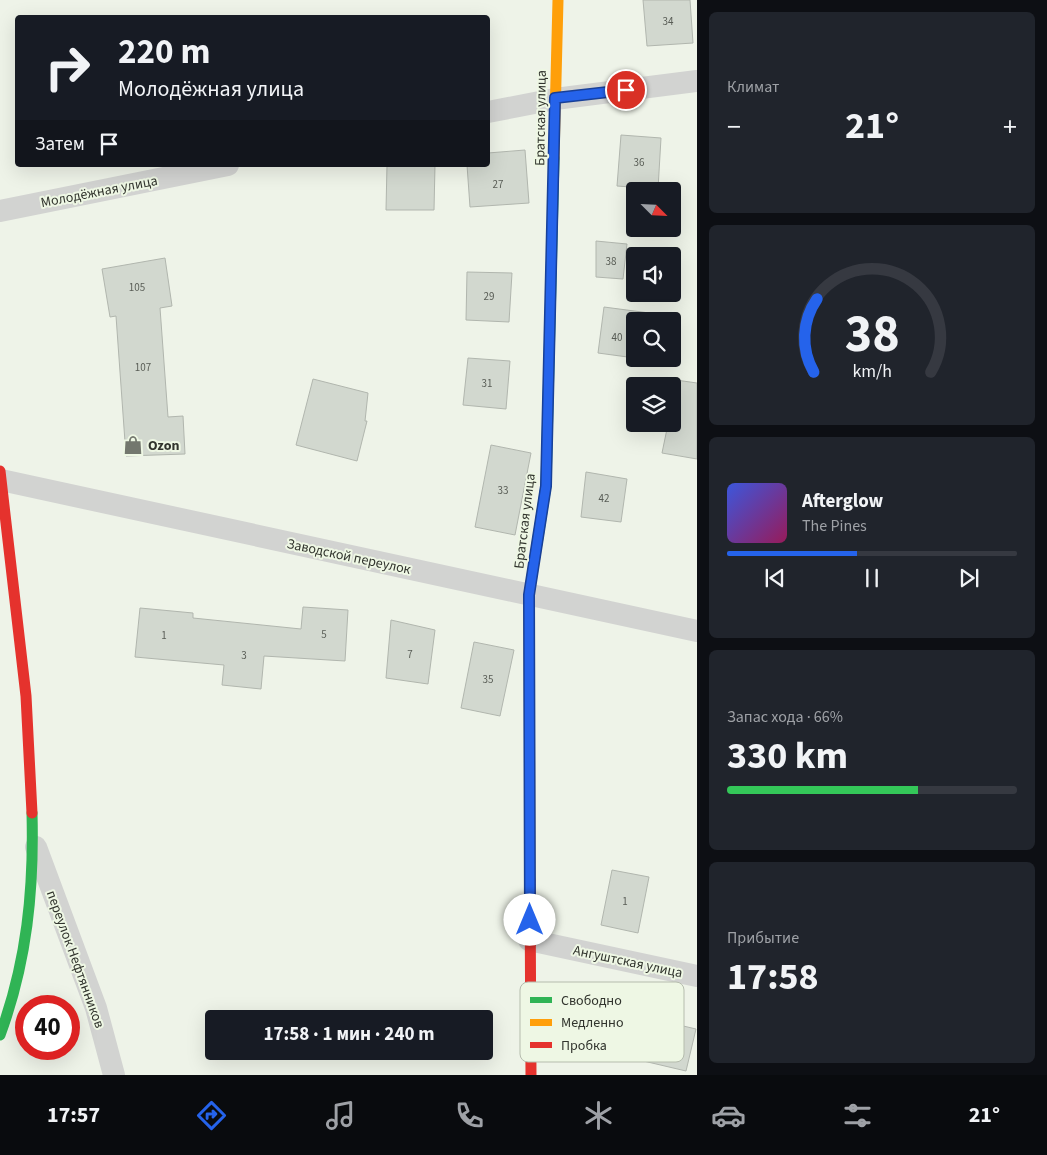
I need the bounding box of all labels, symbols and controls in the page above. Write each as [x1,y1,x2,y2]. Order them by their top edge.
house number: 34 [663,14,674,29]
text: 220 m [118,27,210,77]
icon: right [35,35,100,100]
pin [605,69,647,111]
street label: Братская улица [530,70,552,166]
text: Молодёжная улица [118,73,304,105]
icon: arrive [612,76,640,104]
text: Климат [727,76,779,98]
text: 21° [845,99,899,153]
text: − [727,107,741,147]
text: + [1003,107,1017,147]
icon: arrive [95,130,123,158]
text: Затем [35,131,85,158]
house number: 36 [634,155,645,170]
street label: Молодёжная улица [39,171,159,213]
house number: 27 [493,177,503,192]
north arrow [626,182,681,238]
map controls [626,182,681,432]
button: sound [626,247,681,302]
house number: 38 [606,254,617,269]
house number: 105 [129,280,145,295]
house number: 29 [484,289,494,304]
text: 38 [845,298,899,372]
button: search [626,312,681,367]
house number: 40 [612,330,622,345]
text: km/h [852,359,892,384]
house number: 107 [135,360,151,375]
house number: 31 [482,376,492,391]
button: layers [626,377,681,432]
shop icon: Ozon [122,434,144,456]
place label: Ozon [148,436,179,456]
street label: Братская улица [509,472,541,570]
house number: 33 [498,483,508,498]
text: Afterglow [802,488,883,515]
house number: 42 [599,491,609,506]
text: The Pines [802,515,867,537]
street label: Заводской переулок [285,534,413,580]
icon: previous [761,564,789,592]
icon: pause [858,564,886,592]
icon: next [955,564,983,592]
house number: 5 [321,627,327,642]
house number: 1 [161,628,167,643]
house number: 7 [407,647,413,662]
house number: 3 [241,648,247,663]
house number: 35 [483,672,493,687]
text: Запас хода · 66% [727,706,843,728]
text: 330 km [727,729,848,783]
street label: переулок Нефтянников [41,888,109,1031]
position arrow [503,893,555,945]
house number: 1 [622,894,628,909]
text: Прибытие [727,927,799,949]
street label: Ангуштская улица [571,941,684,983]
text: 17:58 [727,950,819,1004]
legend [520,982,684,1062]
text: Свободно [561,991,622,1011]
speed limit sign: 40 [15,995,80,1060]
text: Медленно [561,1013,624,1033]
text: 17:58 · 1 мин · 240 m [263,1021,435,1048]
text: Пробка [561,1036,607,1056]
icon: directions [194,1098,229,1133]
icon: music [323,1098,358,1133]
icon: phone [452,1098,487,1133]
icon: climate [581,1098,616,1133]
icon: car [711,1098,746,1133]
icon: filters [840,1098,875,1133]
text: 17:57 [47,1099,100,1131]
text: 21° [969,1099,1000,1131]

